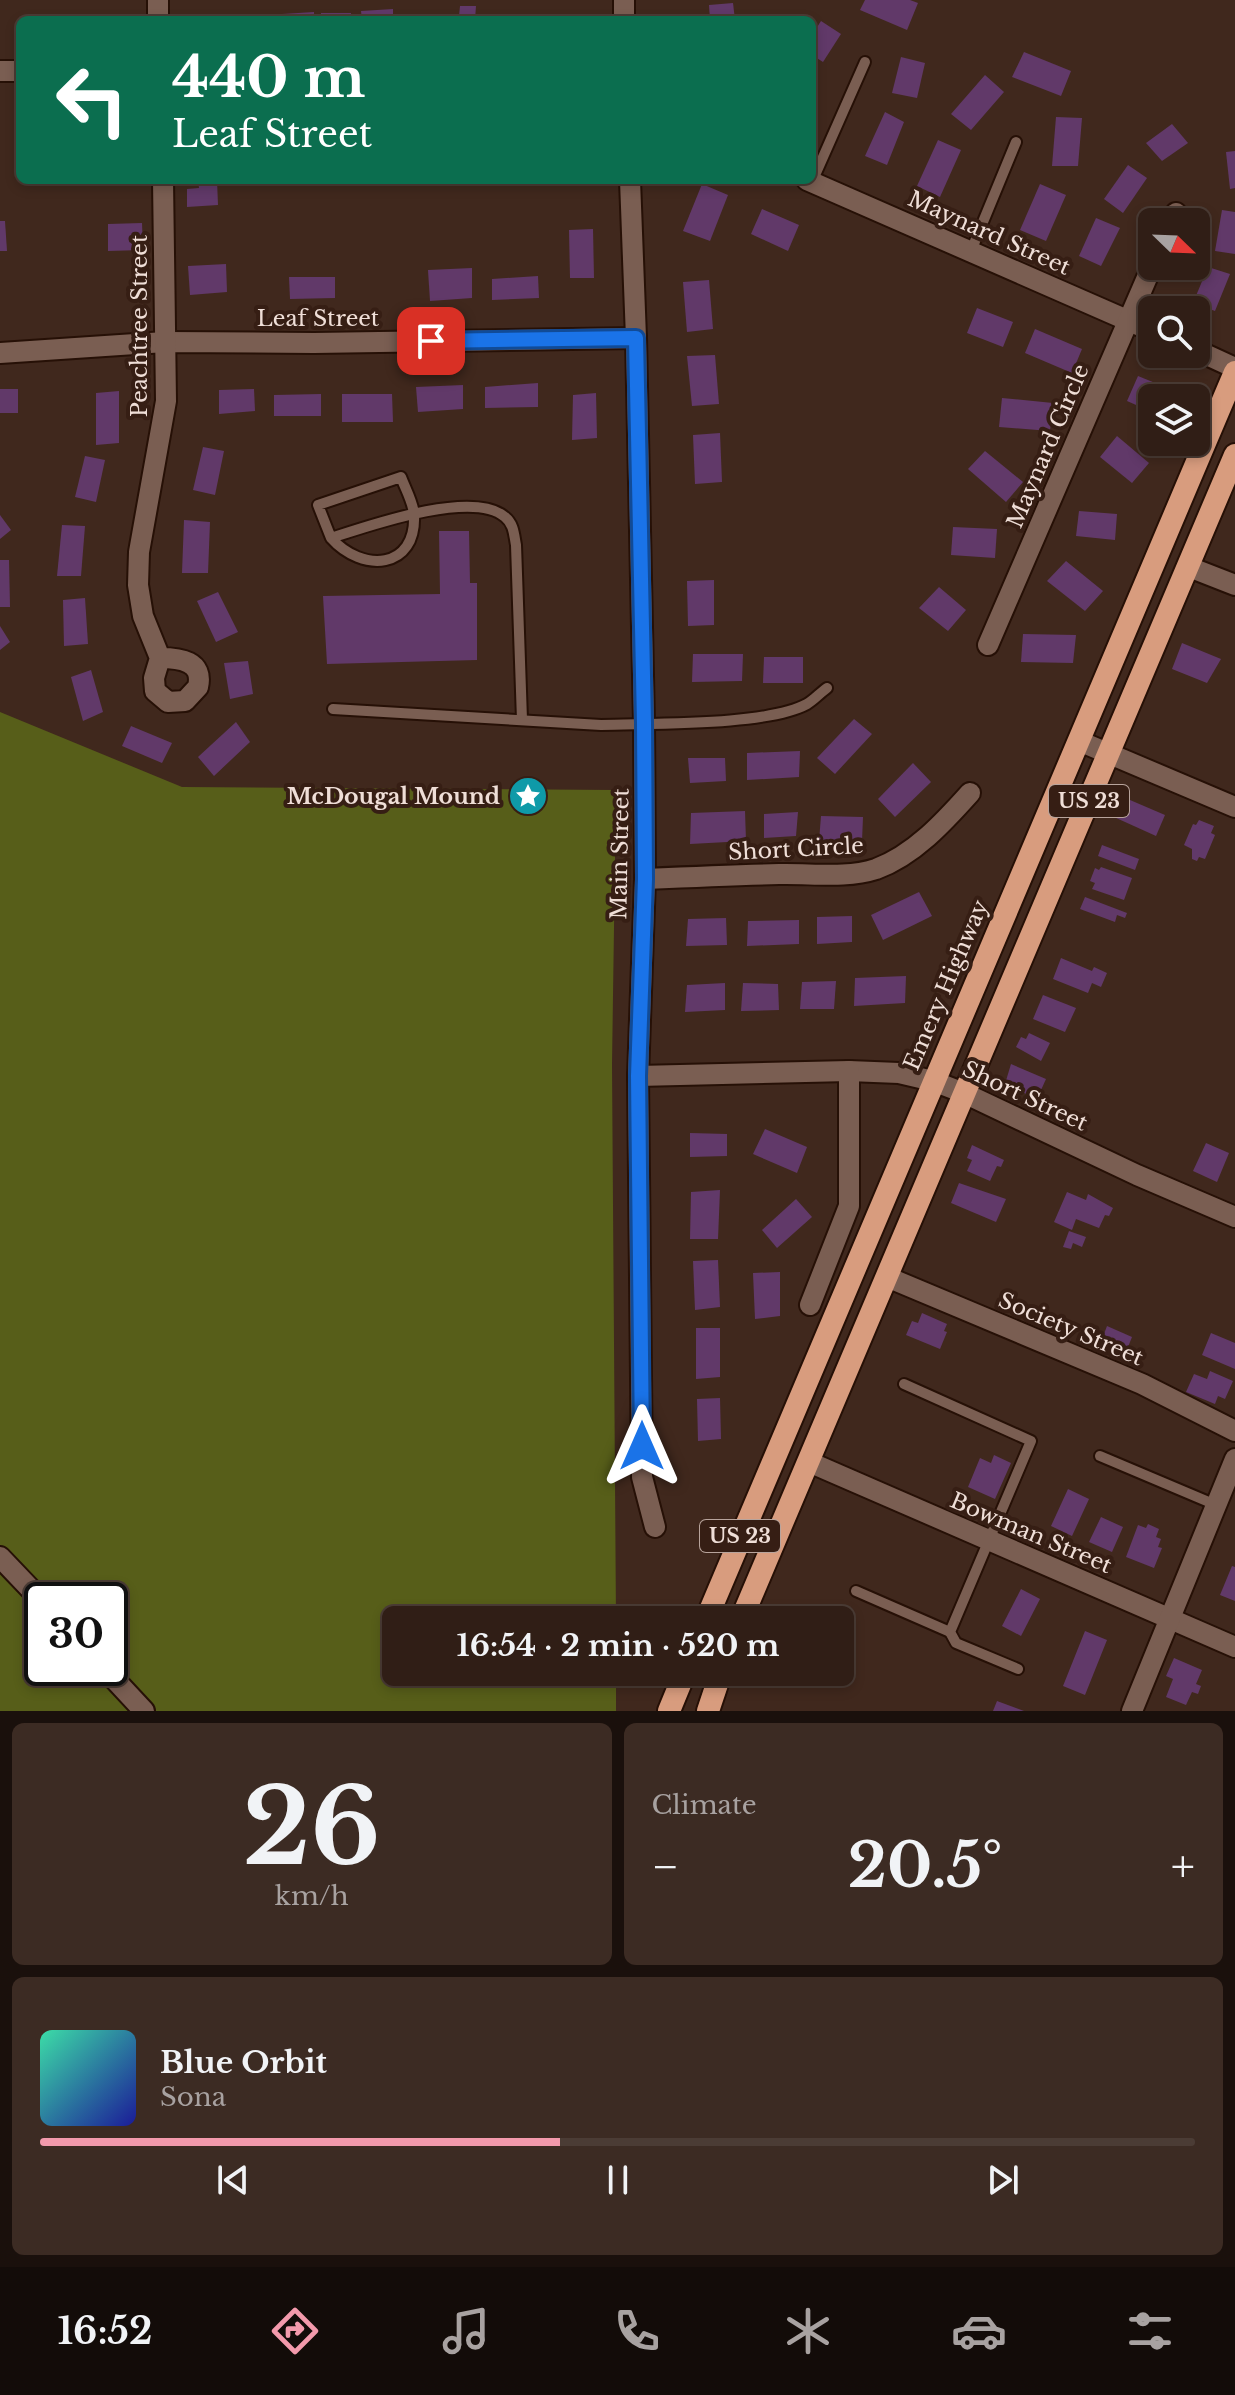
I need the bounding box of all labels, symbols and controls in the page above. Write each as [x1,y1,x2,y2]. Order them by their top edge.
text: 440 m [172,43,365,112]
icon: left [40,48,144,152]
text: Leaf Street [172,112,372,157]
street label: Maynard Street [904,185,1075,281]
north arrow [1138,208,1210,280]
map controls [1138,208,1210,456]
street label: Peachtree Street [126,234,153,417]
button: search [1138,296,1210,368]
street label: Leaf Street [257,305,380,332]
pin [397,307,465,375]
icon: arrive [409,319,453,363]
street label: Maynard Circle [1001,360,1095,532]
button: layers [1138,384,1210,456]
place icon: McDougal Mound [507,775,549,817]
place label: McDougal Mound [287,783,500,810]
road number: US 23 [1049,785,1129,817]
street label: Main Street [605,787,635,920]
street label: Short Circle [727,832,865,866]
street label: Emery Highway [898,896,994,1074]
street label: Short Street [958,1055,1093,1137]
street label: Society Street [995,1286,1148,1372]
position arrow [600,1404,684,1488]
street label: Bowman Street [946,1487,1117,1579]
road number: US 23 [700,1520,780,1552]
speed limit sign: 30 [24,1582,128,1686]
text: 16:54 · 2 min · 520 m [457,1627,779,1664]
text: 26 [243,1763,381,1892]
text: Climate [652,1789,757,1821]
text: 20.5° [848,1829,1002,1903]
text: − [652,1839,679,1894]
text: + [1171,1839,1195,1894]
text: km/h [275,1880,349,1912]
text: Blue Orbit [160,2044,327,2081]
text: Sona [160,2081,226,2113]
icon: previous [211,2158,255,2202]
icon: pause [596,2158,640,2202]
icon: next [981,2158,1025,2202]
icon: directions [267,2303,323,2359]
icon: music [438,2303,494,2359]
icon: phone [609,2303,665,2359]
icon: climate [780,2303,836,2359]
icon: car [951,2303,1007,2359]
icon: filters [1122,2303,1178,2359]
text: 16:52 [57,2309,152,2354]

